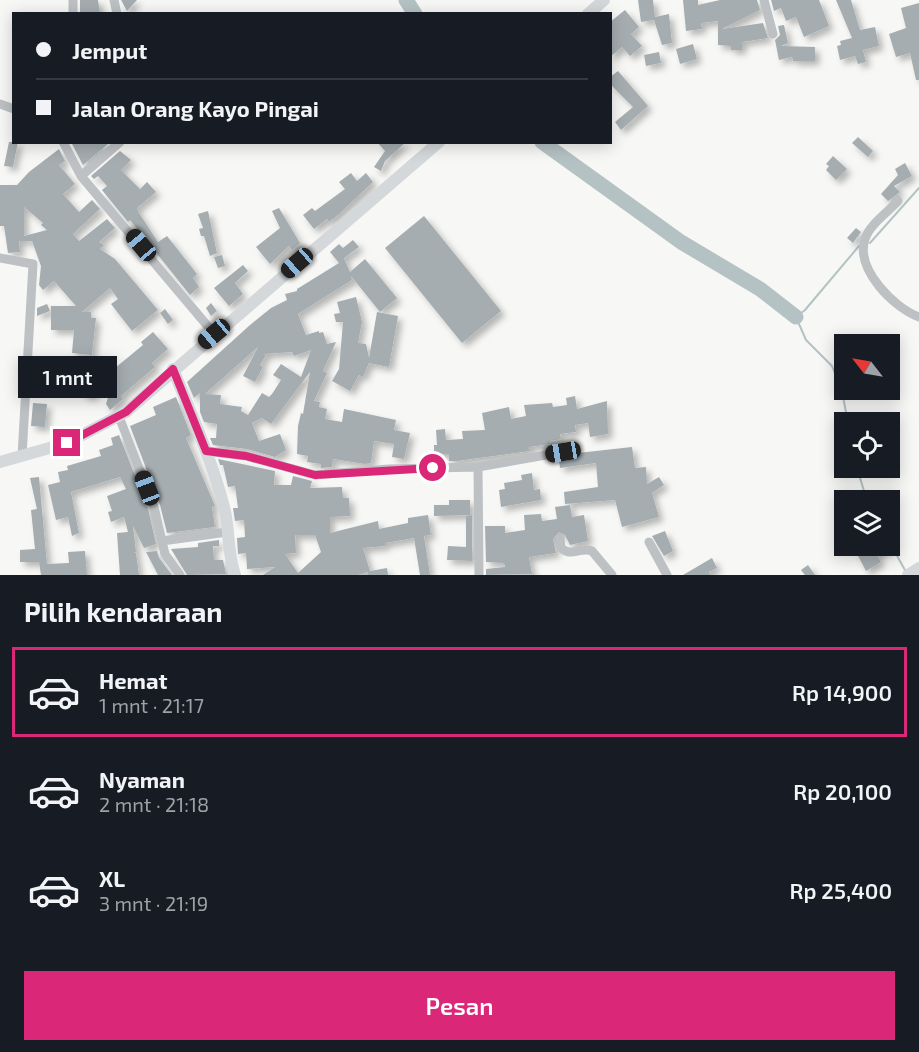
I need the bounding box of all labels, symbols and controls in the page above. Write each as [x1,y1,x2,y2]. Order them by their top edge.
text: Jemput [72,37,147,63]
text: Jalan Orang Kayo Pingai [72,95,319,121]
car [123,225,159,265]
car [278,244,316,282]
car [194,316,234,352]
north arrow [834,334,900,400]
map controls [834,334,900,556]
callout: 1 mnt [17,356,116,398]
text: 1 mnt [42,365,93,389]
button: locate [834,412,900,478]
route end [53,429,80,456]
car [544,440,582,464]
route start [419,454,446,481]
car [132,468,162,508]
button: layers [834,490,900,556]
text: Pilih kendaraan [24,595,223,627]
icon: car [27,665,81,719]
text: Hemat [99,667,168,693]
text: Rp 14,900 [792,679,892,705]
text: 1 mnt · 21:17 [99,693,204,717]
icon: car [27,764,81,818]
text: Nyaman [99,766,185,792]
text: Rp 20,100 [793,778,892,804]
text: 2 mnt · 21:18 [99,792,209,816]
icon: car [27,863,81,917]
text: XL [99,865,125,891]
text: Rp 25,400 [789,877,892,903]
text: 3 mnt · 21:19 [99,891,208,915]
button: Pesan [24,971,895,1040]

